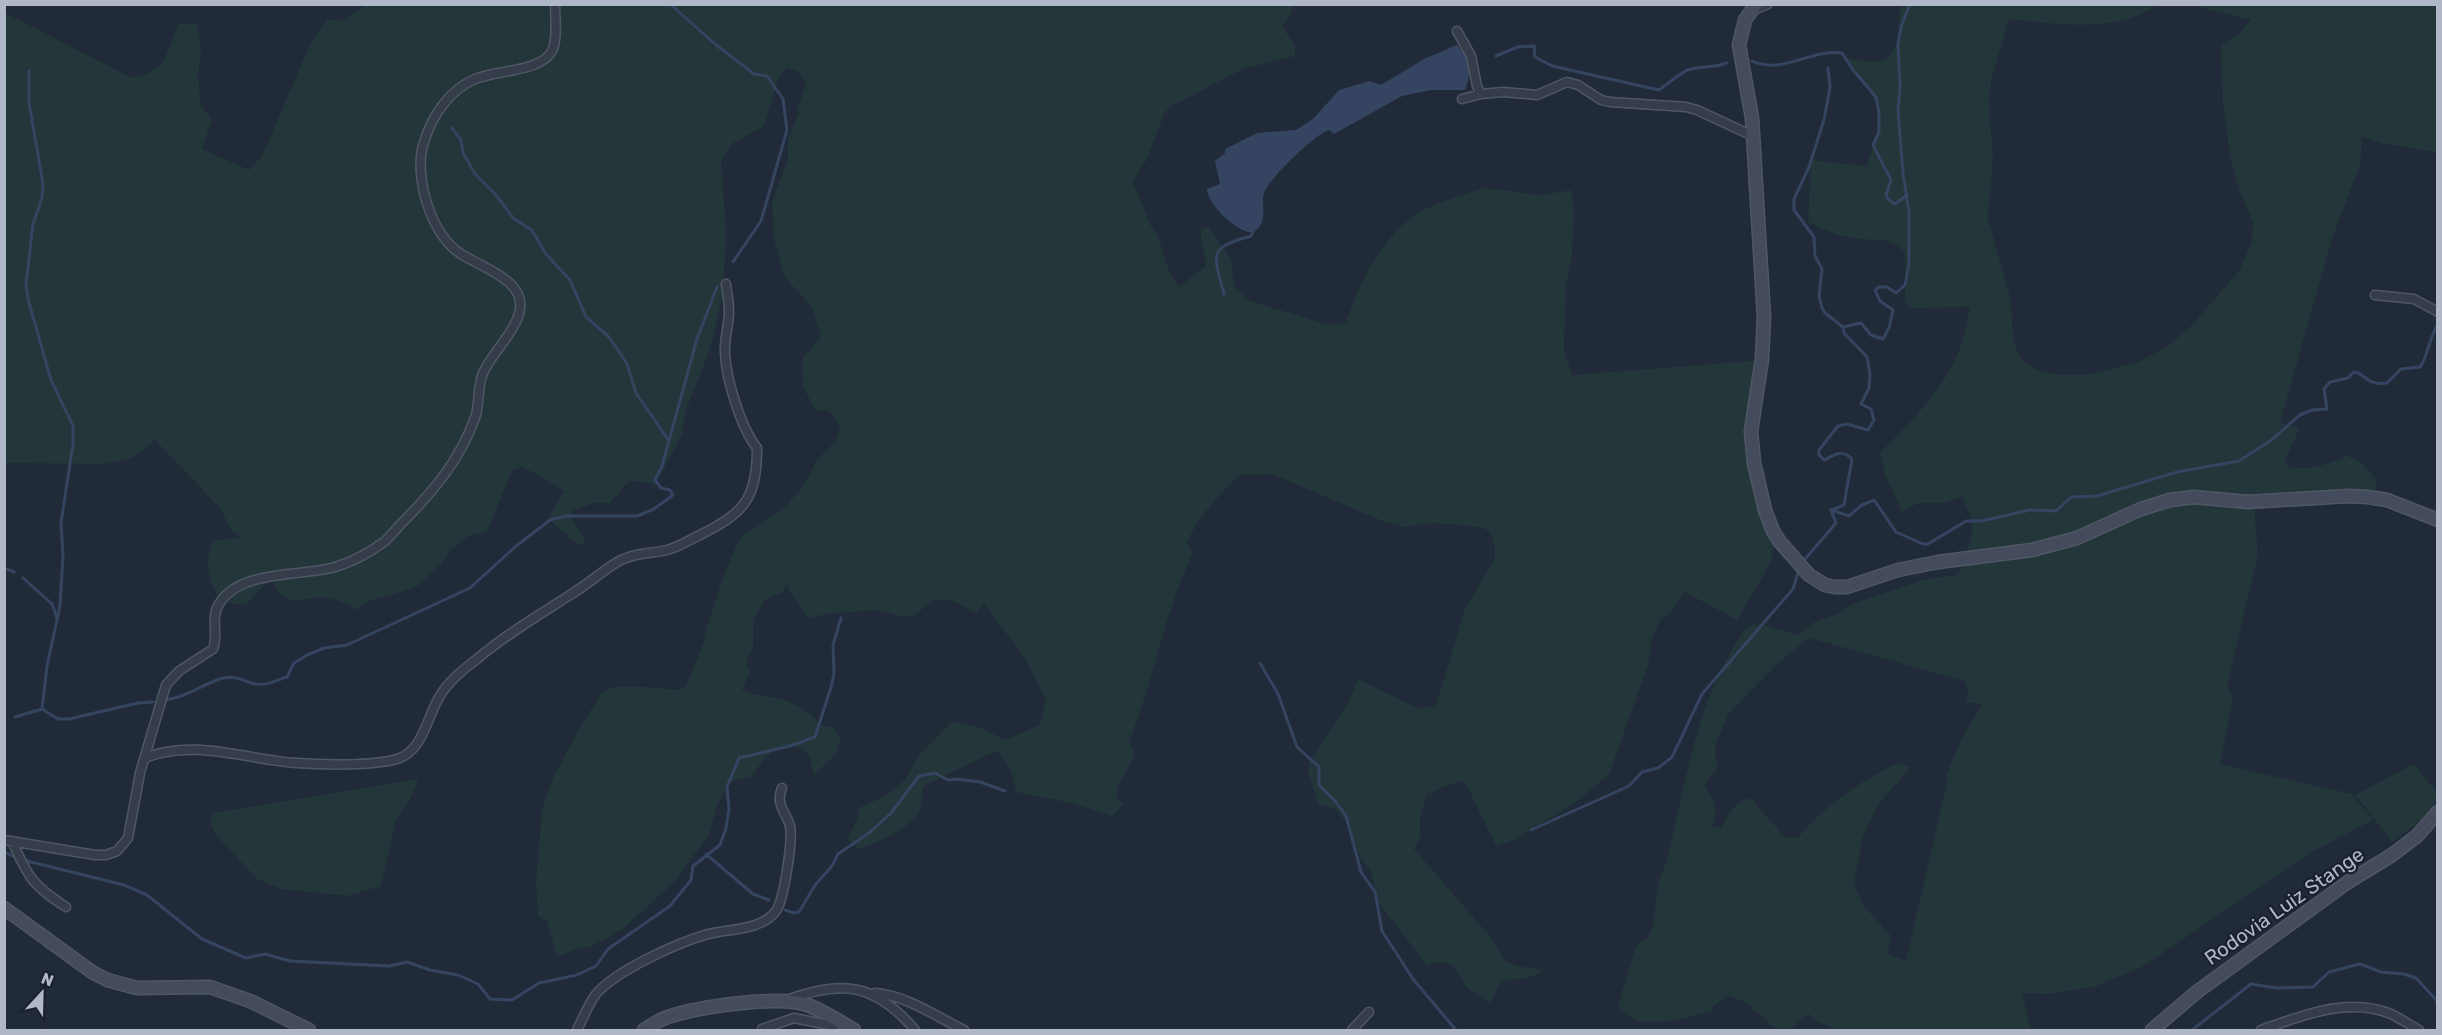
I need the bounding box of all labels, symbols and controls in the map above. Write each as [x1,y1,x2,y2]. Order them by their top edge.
street label: Rodovia Luiz Stange [2200,842,2368,970]
north arrow [12,963,72,1023]
text: N [39,969,56,991]

